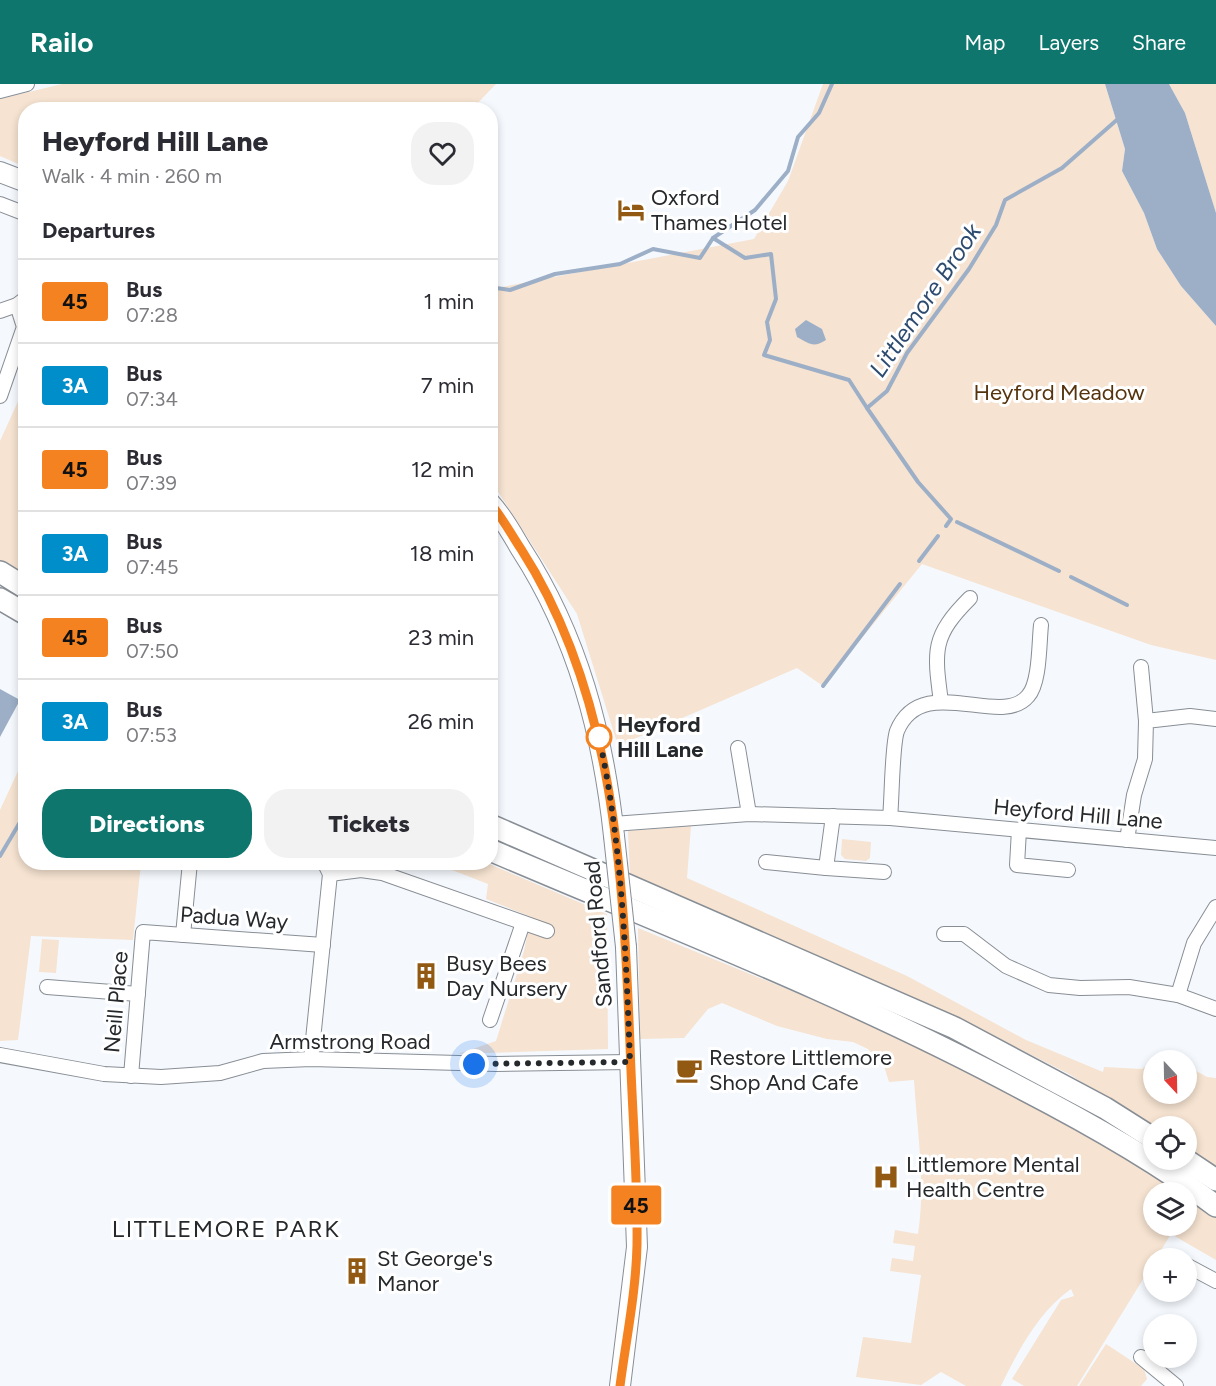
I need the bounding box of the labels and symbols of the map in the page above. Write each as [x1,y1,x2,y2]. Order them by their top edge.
place label: Oxford Thames Hotel [651,184,787,236]
hotel icon: Oxford Thames Hotel [616,195,646,225]
water label: Littlemore Brook [863,217,988,382]
park label: Heyford Meadow [974,379,1145,406]
place label: Heyford Hill Lane [617,711,704,763]
marker: Heyford Hill Lane [586,724,612,750]
street label: Heyford Hill Lane [992,793,1164,835]
street label: Sandford Road [578,860,618,1008]
street label: Padua Way [179,901,289,935]
street label: Neill Place [98,950,134,1054]
place label: Busy Bees Day Nursery [446,950,568,1002]
building icon: Busy Bees Day Nursery [411,961,441,991]
street label: Armstrong Road [269,1028,431,1055]
place label: Restore Littlemore Shop And Cafe [709,1044,892,1096]
your location [459,1049,489,1079]
north arrow [1143,1050,1197,1104]
cafe icon: Restore Littlemore Shop And Cafe [674,1055,704,1085]
place label: Littlemore Mental Health Centre [906,1151,1080,1203]
hospital icon: Littlemore Mental Health Centre [871,1162,901,1192]
line badge: 45 [609,1186,663,1224]
district label: LITTLEMORE PARK [112,1214,340,1243]
place label: St George's Manor [377,1245,493,1297]
building icon: St George's Manor [342,1256,372,1286]

